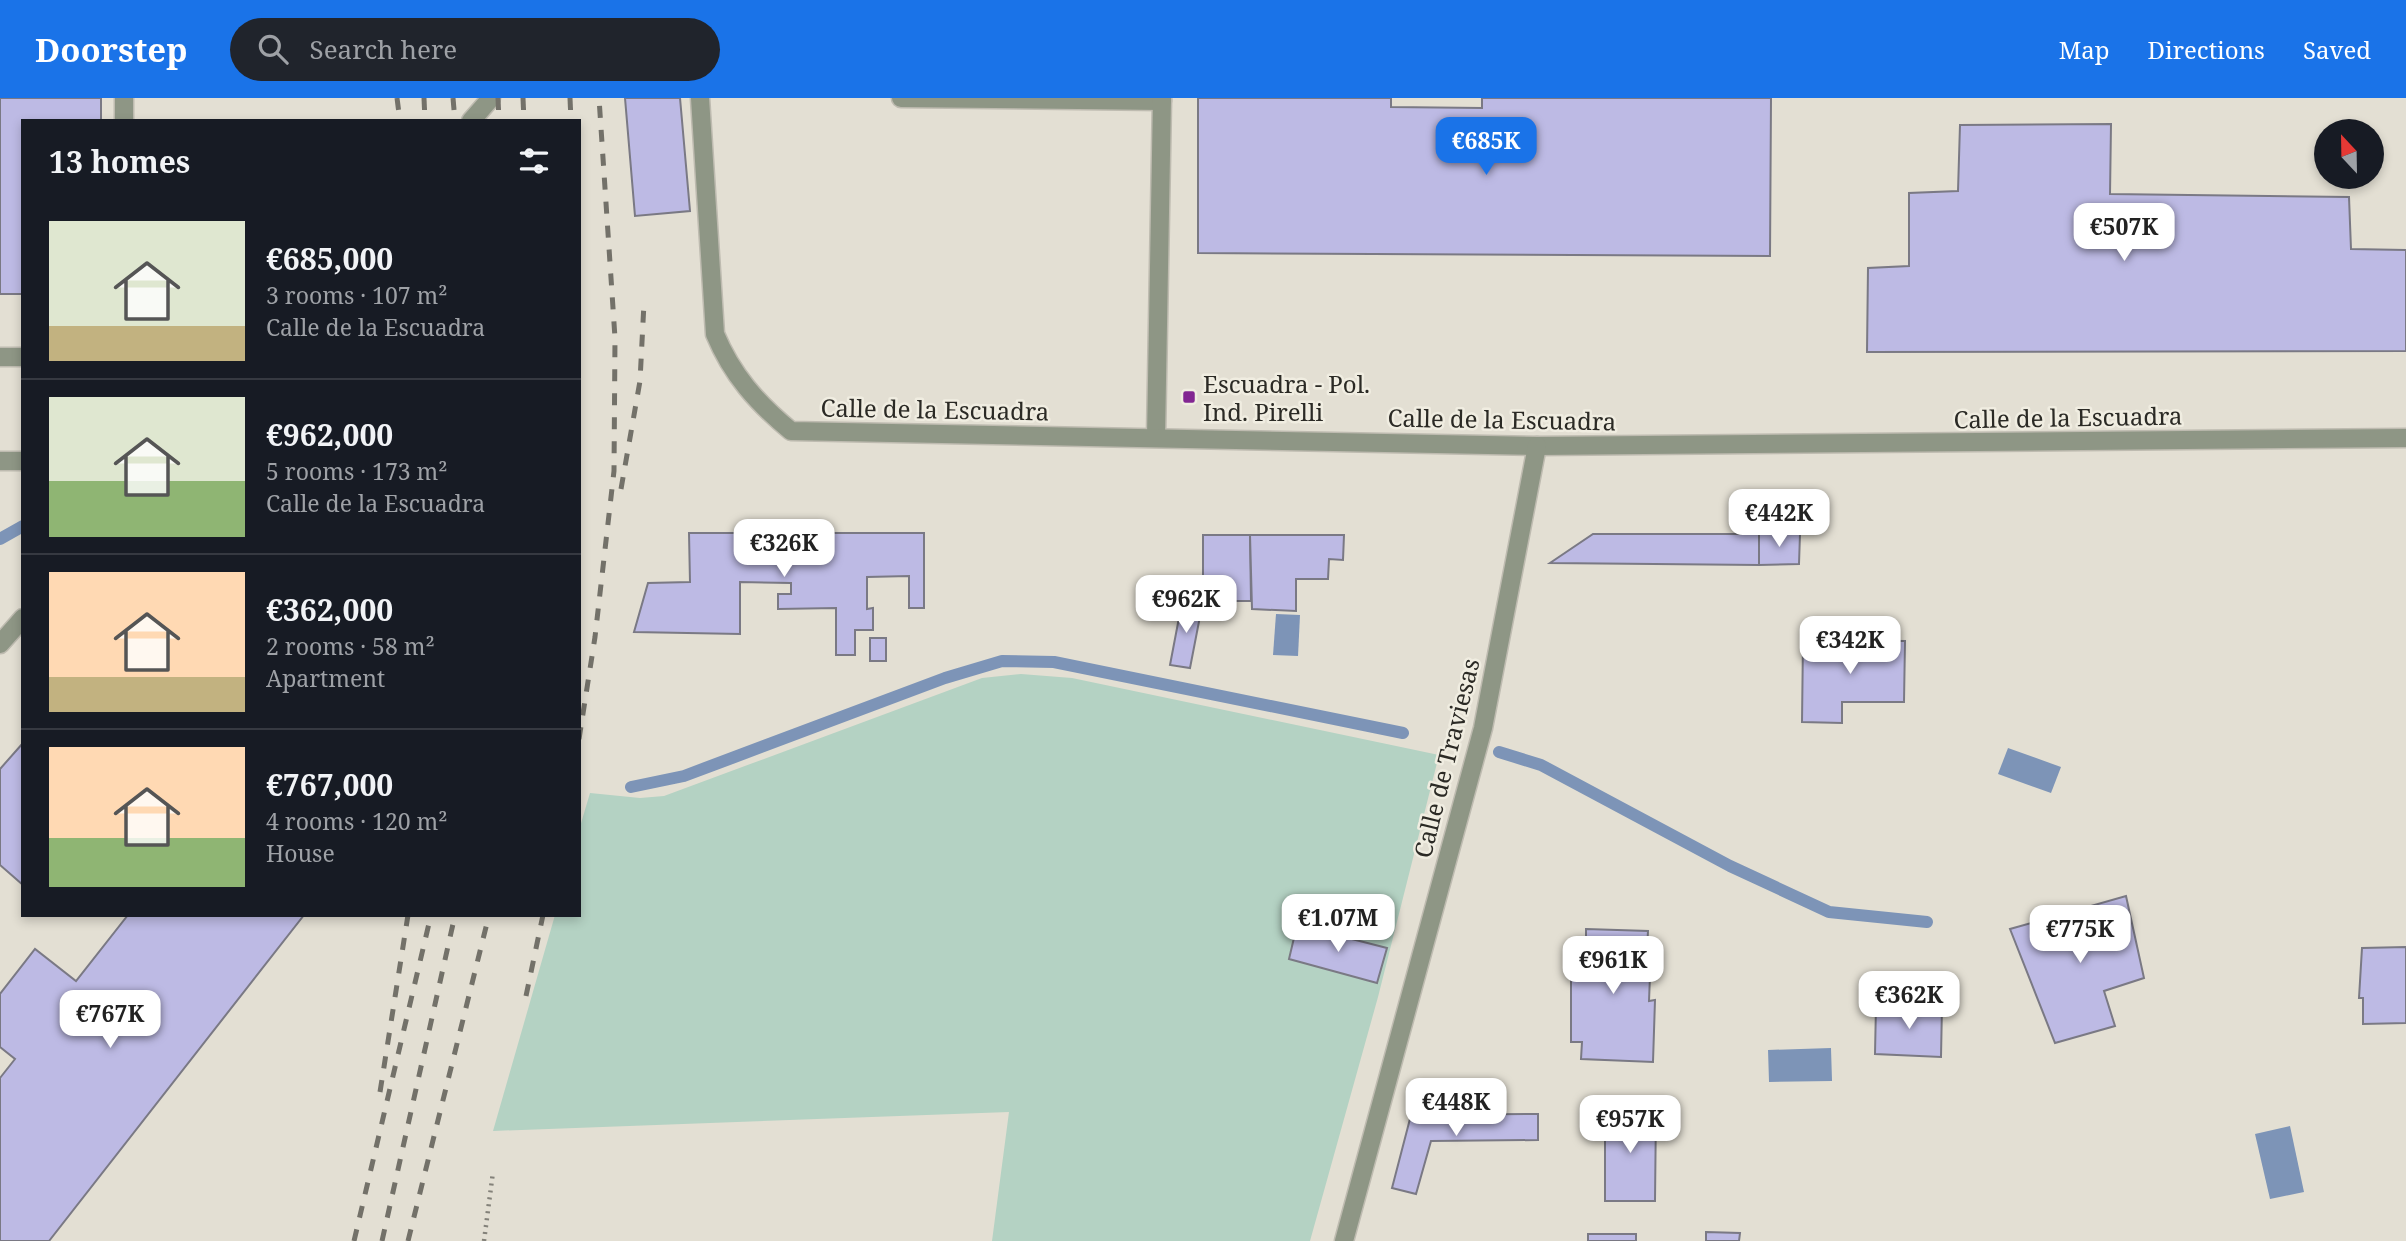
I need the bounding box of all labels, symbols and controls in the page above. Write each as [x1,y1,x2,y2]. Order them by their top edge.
search box [230,18,720,81]
text: Doorstep [35,27,188,72]
icon: search [254,30,292,68]
text: Search here [310,31,457,67]
text: Map [2059,33,2110,66]
text: Directions [2148,33,2265,66]
text: Saved [2303,33,2371,66]
pin: €685K [1437,118,1535,177]
north arrow [2314,119,2384,189]
map controls [2314,119,2384,189]
text: €685K [1452,124,1520,156]
text: 13 homes [49,141,190,182]
icon: filters [515,142,553,180]
pin: €507K [2075,204,2173,263]
text: €507K [2090,210,2158,242]
text: €685,000 [266,238,393,279]
icon: home [105,249,189,333]
text: 3 rooms · 107 m² [266,279,448,311]
text: Calle de la Escuadra [266,311,485,343]
place label: Escuadra - Pol. Ind. Pirelli [1203,367,1370,428]
marker: Escuadra - Pol. Ind. Pirelli [1181,389,1197,405]
street label: Calle de la Escuadra [820,391,1050,427]
street label: Calle de la Escuadra [1953,399,2183,435]
street label: Calle de la Escuadra [1387,401,1617,437]
text: €962,000 [266,414,393,455]
icon: home [105,425,189,509]
text: 5 rooms · 173 m² [266,455,448,487]
text: Calle de la Escuadra [266,487,485,519]
pin: €442K [1730,490,1828,549]
text: €442K [1745,496,1813,528]
pin: €326K [735,519,833,579]
text: €326K [750,526,818,558]
pin: €962K [1137,575,1235,635]
text: €962K [1152,582,1220,614]
text: €362,000 [266,589,393,630]
icon: home [105,600,189,684]
pin: €342K [1801,616,1899,676]
text: €342K [1816,623,1884,655]
text: 2 rooms · 58 m² [266,630,435,662]
street label: Calle de Traviesas [1405,655,1487,861]
text: Apartment [266,662,385,694]
text: €767,000 [266,764,393,805]
icon: home [105,775,189,859]
text: 4 rooms · 120 m² [266,805,448,837]
text: House [266,837,335,869]
pin: €1.07M [1281,894,1395,954]
text: €1.07M [1298,901,1378,933]
pin: €775K [2031,906,2129,965]
text: €775K [2046,912,2114,944]
pin: €961K [1564,936,1662,996]
text: €961K [1579,943,1647,975]
pin: €362K [1860,972,1958,1031]
text: €362K [1875,978,1943,1010]
pin: €767K [61,990,159,1050]
text: €767K [76,997,144,1029]
pin: €448K [1407,1079,1505,1138]
text: €448K [1422,1085,1490,1117]
pin: €957K [1581,1096,1679,1155]
text: €957K [1596,1102,1664,1134]

